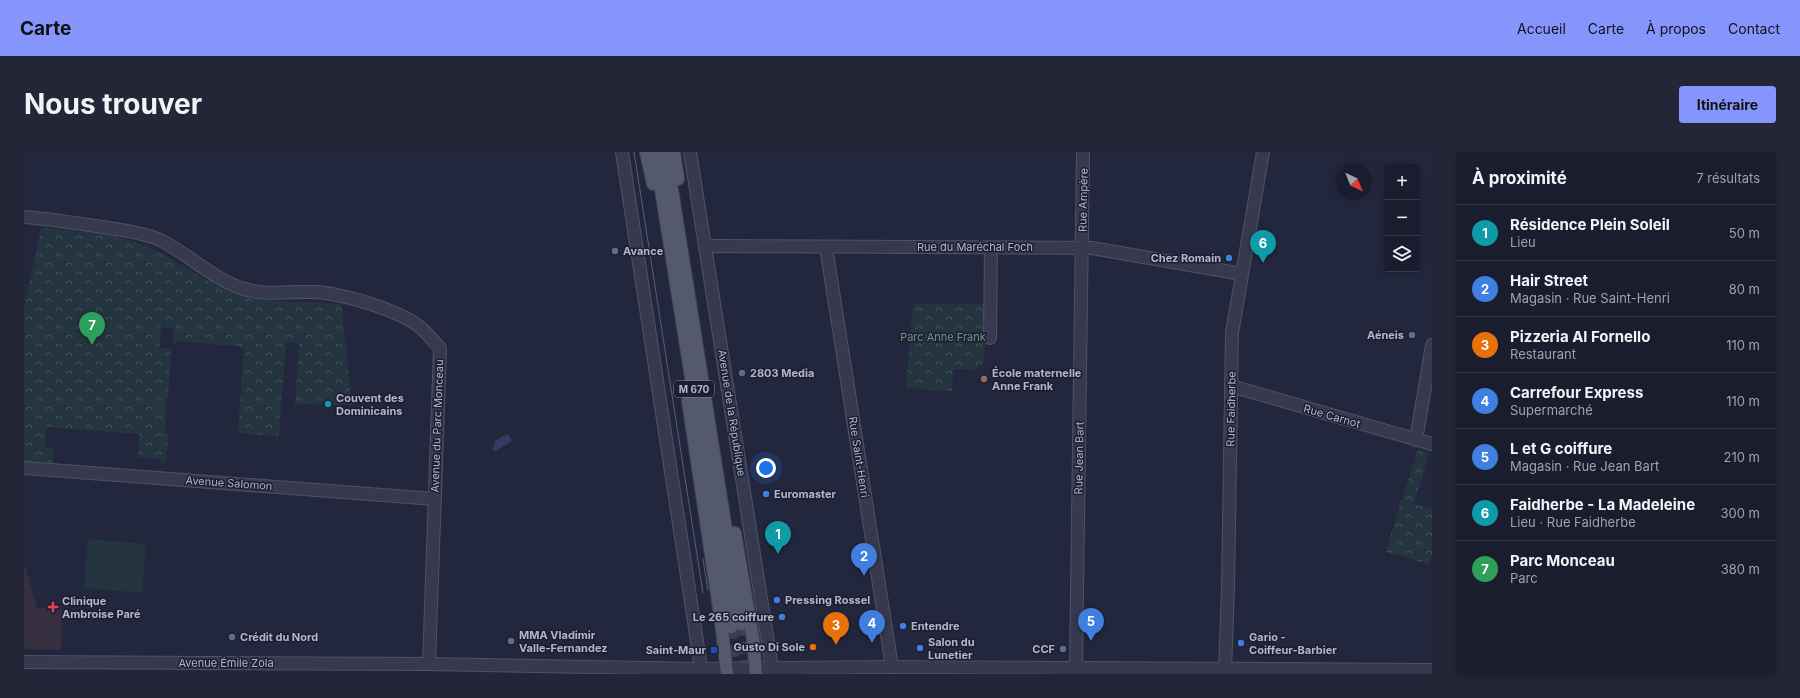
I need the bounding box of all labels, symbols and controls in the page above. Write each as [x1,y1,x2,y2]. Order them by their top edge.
text: Carte [20,17,71,40]
text: Accueil [1517,20,1566,37]
text: Carte [1588,20,1624,37]
text: À propos [1646,20,1706,37]
text: Contact [1728,20,1780,37]
button: Itinéraire [1679,86,1776,123]
text: Nous trouver [24,87,202,121]
north arrow [1336,164,1372,200]
map controls [1384,164,1420,272]
button: + [1384,164,1420,200]
street label: Rue Ampère [1075,168,1091,232]
text: À proximité [1472,168,1567,188]
text: 7 résultats [1696,170,1760,186]
button: − [1384,200,1420,236]
text: Résidence Plein Soleil [1510,215,1670,234]
text: 1 [1482,225,1488,241]
text: 50 m [1729,225,1760,241]
pin: 6 [1250,230,1276,263]
text: Lieu [1510,234,1536,250]
button: layers [1384,236,1420,272]
street label: Rue du Maréchal Foch [917,240,1033,254]
place label: Avance [623,244,664,258]
marker: Avance [610,246,620,256]
place label: Chez Romain [1151,251,1221,265]
marker: Chez Romain [1224,253,1234,263]
text: Hair Street [1510,271,1588,290]
text: 2 [1481,281,1489,297]
text: 80 m [1729,281,1760,297]
text: Magasin · Rue Saint-Henri [1510,290,1670,306]
pin: 7 [79,312,105,345]
text: Pizzeria Al Fornello [1510,327,1650,346]
place label: Aéneis [1367,328,1404,342]
park label: Parc Anne Frank [900,330,986,344]
marker: Aéneis [1407,330,1417,340]
text: 3 [1481,337,1489,353]
text: 110 m [1726,337,1760,353]
text: Restaurant [1510,346,1576,362]
street label: Avenue de la République [715,349,749,477]
street label: Avenue du Parc Monceau [428,359,446,493]
place label: 2803 Media [750,366,814,380]
place label: École maternelle Anne Frank [992,366,1082,393]
marker: 2803 Media [737,368,747,378]
street label: Rue Faidherbe [1223,371,1239,447]
marker: École maternelle Anne Frank [979,374,989,384]
road number: M 670 [674,381,714,397]
text: Carrefour Express [1510,383,1643,402]
place label: Couvent des Dominicains [336,391,404,418]
text: 4 [1481,393,1489,409]
text: 110 m [1726,393,1760,409]
marker: Couvent des Dominicains [323,399,333,409]
street label: Rue Carnot [1302,401,1362,431]
text: Supermarché [1510,402,1593,418]
street label: Rue Saint-Henri [846,415,872,499]
street label: Rue Jean Bart [1071,421,1087,495]
text: L et G coiffure [1510,439,1612,458]
text: 5 [1481,449,1489,465]
text: 210 m [1724,449,1760,465]
your location [756,458,776,478]
text: Magasin · Rue Jean Bart [1510,458,1659,474]
street label: Avenue Salomon [185,473,273,493]
place label: Euromaster [774,487,837,501]
marker: Euromaster [761,489,771,499]
text: Faidherbe - La Madeleine [1510,495,1695,514]
text: 6 [1481,505,1489,521]
text: 300 m [1721,505,1760,521]
text: Lieu · Rue Faidherbe [1510,514,1636,530]
pin: 1 [765,521,791,554]
pin: 2 [851,543,877,576]
text: Parc Monceau [1510,551,1615,570]
text: 7 [1481,561,1489,577]
text: 380 m [1721,561,1760,577]
text: Parc [1510,570,1538,586]
place label: Pressing Rossel [785,593,870,607]
place label: Clinique Ambroise Paré [62,594,141,621]
marker: Pressing Rossel [772,595,782,605]
marker: Clinique Ambroise Paré [47,601,59,613]
pin: 5 [1078,608,1104,641]
place label: Le 265 coiffure [693,610,774,624]
pin: 4 [859,610,885,643]
marker: Le 265 coiffure [777,612,787,622]
pin: 3 [823,612,849,645]
place label: Entendre [911,619,960,633]
marker: Entendre [898,621,908,631]
place label: MMA Vladimir Valle-Fernandez [519,628,608,655]
place label: Crédit du Nord [240,630,318,644]
place label: Gario - Coiffeur-Barbier [1249,630,1337,657]
marker: Crédit du Nord [227,632,237,642]
place label: Salon du Lunetier [928,635,975,662]
marker: MMA Vladimir Valle-Fernandez [506,636,516,646]
marker: Gario - Coiffeur-Barbier [1236,638,1246,648]
place label: Gusto Di Sole [733,640,805,654]
marker: Gusto Di Sole [808,642,818,652]
place label: CCF [1032,642,1055,656]
place label: Saint-Maur [646,643,707,657]
marker: Salon du Lunetier [915,643,925,653]
marker: CCF [1058,644,1068,654]
marker: Saint-Maur [709,645,719,655]
street label: Avenue Émile Zola [178,656,274,670]

